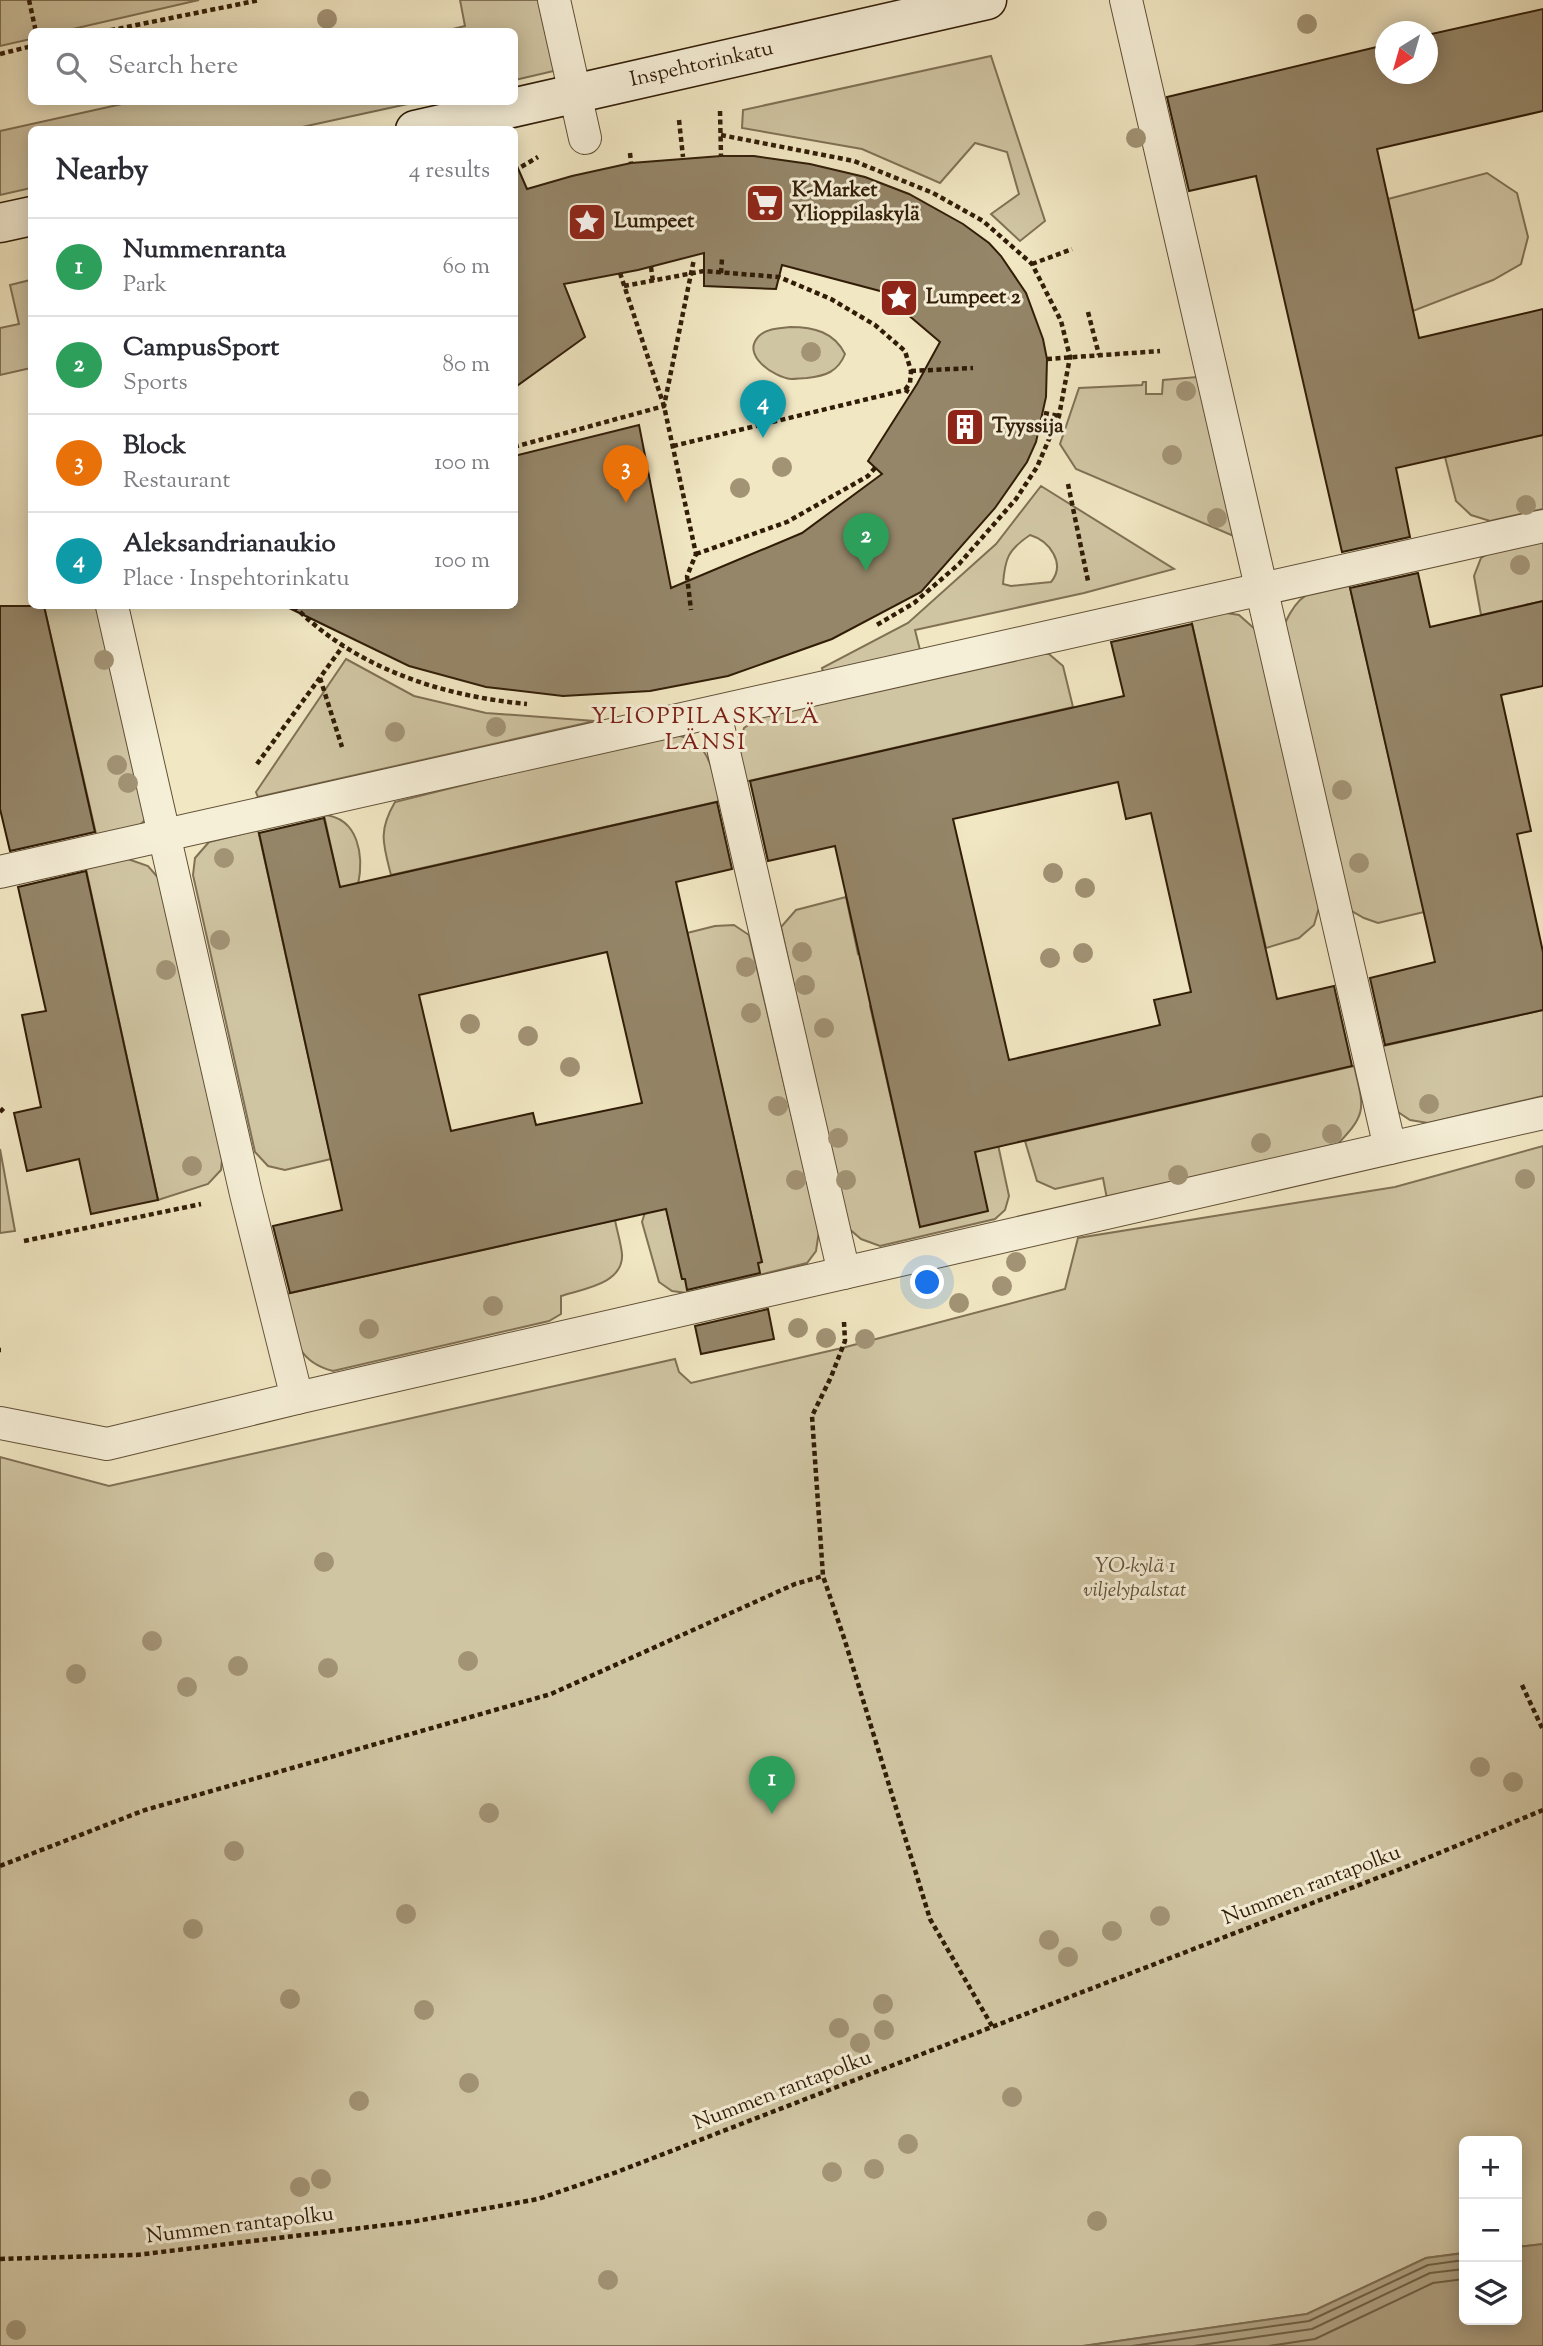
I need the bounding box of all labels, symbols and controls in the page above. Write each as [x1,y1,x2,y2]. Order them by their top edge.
north arrow [1375,21,1438,84]
search box [28,28,518,105]
street label: Inspehtorinkatu [627,34,776,96]
icon: search [52,48,90,86]
text: Search here [108,48,238,85]
text: Nearby [56,150,148,193]
text: 4 results [409,155,490,188]
place label: K-Market Ylioppilaskylä [792,176,920,230]
supermarket icon: K-Market Ylioppilaskylä [744,182,786,224]
place icon: Lumpeet [566,201,608,243]
place label: Lumpeet [614,207,695,237]
text: Nummenranta [123,232,286,269]
text: 1 [75,251,83,284]
text: 60 m [442,251,490,284]
text: Park [123,269,167,302]
place icon: Lumpeet 2 [878,277,920,319]
place label: Lumpeet 2 [926,283,1021,313]
text: CampusSport [123,330,279,367]
text: 2 [74,349,84,382]
text: 80 m [442,349,490,382]
text: Sports [123,367,188,400]
pin: 4 [740,380,786,438]
building icon: Tyyssija [944,406,986,448]
place label: Tyyssija [992,412,1064,442]
text: Block [123,428,186,465]
pin: 3 [603,445,649,503]
text: 3 [74,447,84,480]
text: 100 m [434,447,490,480]
text: Restaurant [123,465,230,498]
pin: 2 [843,513,889,571]
text: Aleksandrianaukio [123,526,336,563]
text: 4 [73,545,85,578]
text: 100 m [434,545,490,578]
text: Place · Inspehtorinkatu [123,563,349,596]
district label: YLIOPPILASKYLÄ LÄNSI [591,701,821,760]
your location [910,1265,944,1299]
park label: YO-kylä 1 viljelypalstat [1084,1552,1186,1606]
pin: 1 [749,1756,795,1814]
street label: Nummen rantapolku [1219,1838,1405,1934]
street label: Nummen rantapolku [690,2043,876,2139]
map controls [1459,2136,1522,2325]
button: + [1459,2136,1522,2199]
button: − [1459,2199,1522,2262]
street label: Nummen rantapolku [145,2200,335,2252]
button: layers [1459,2262,1522,2325]

